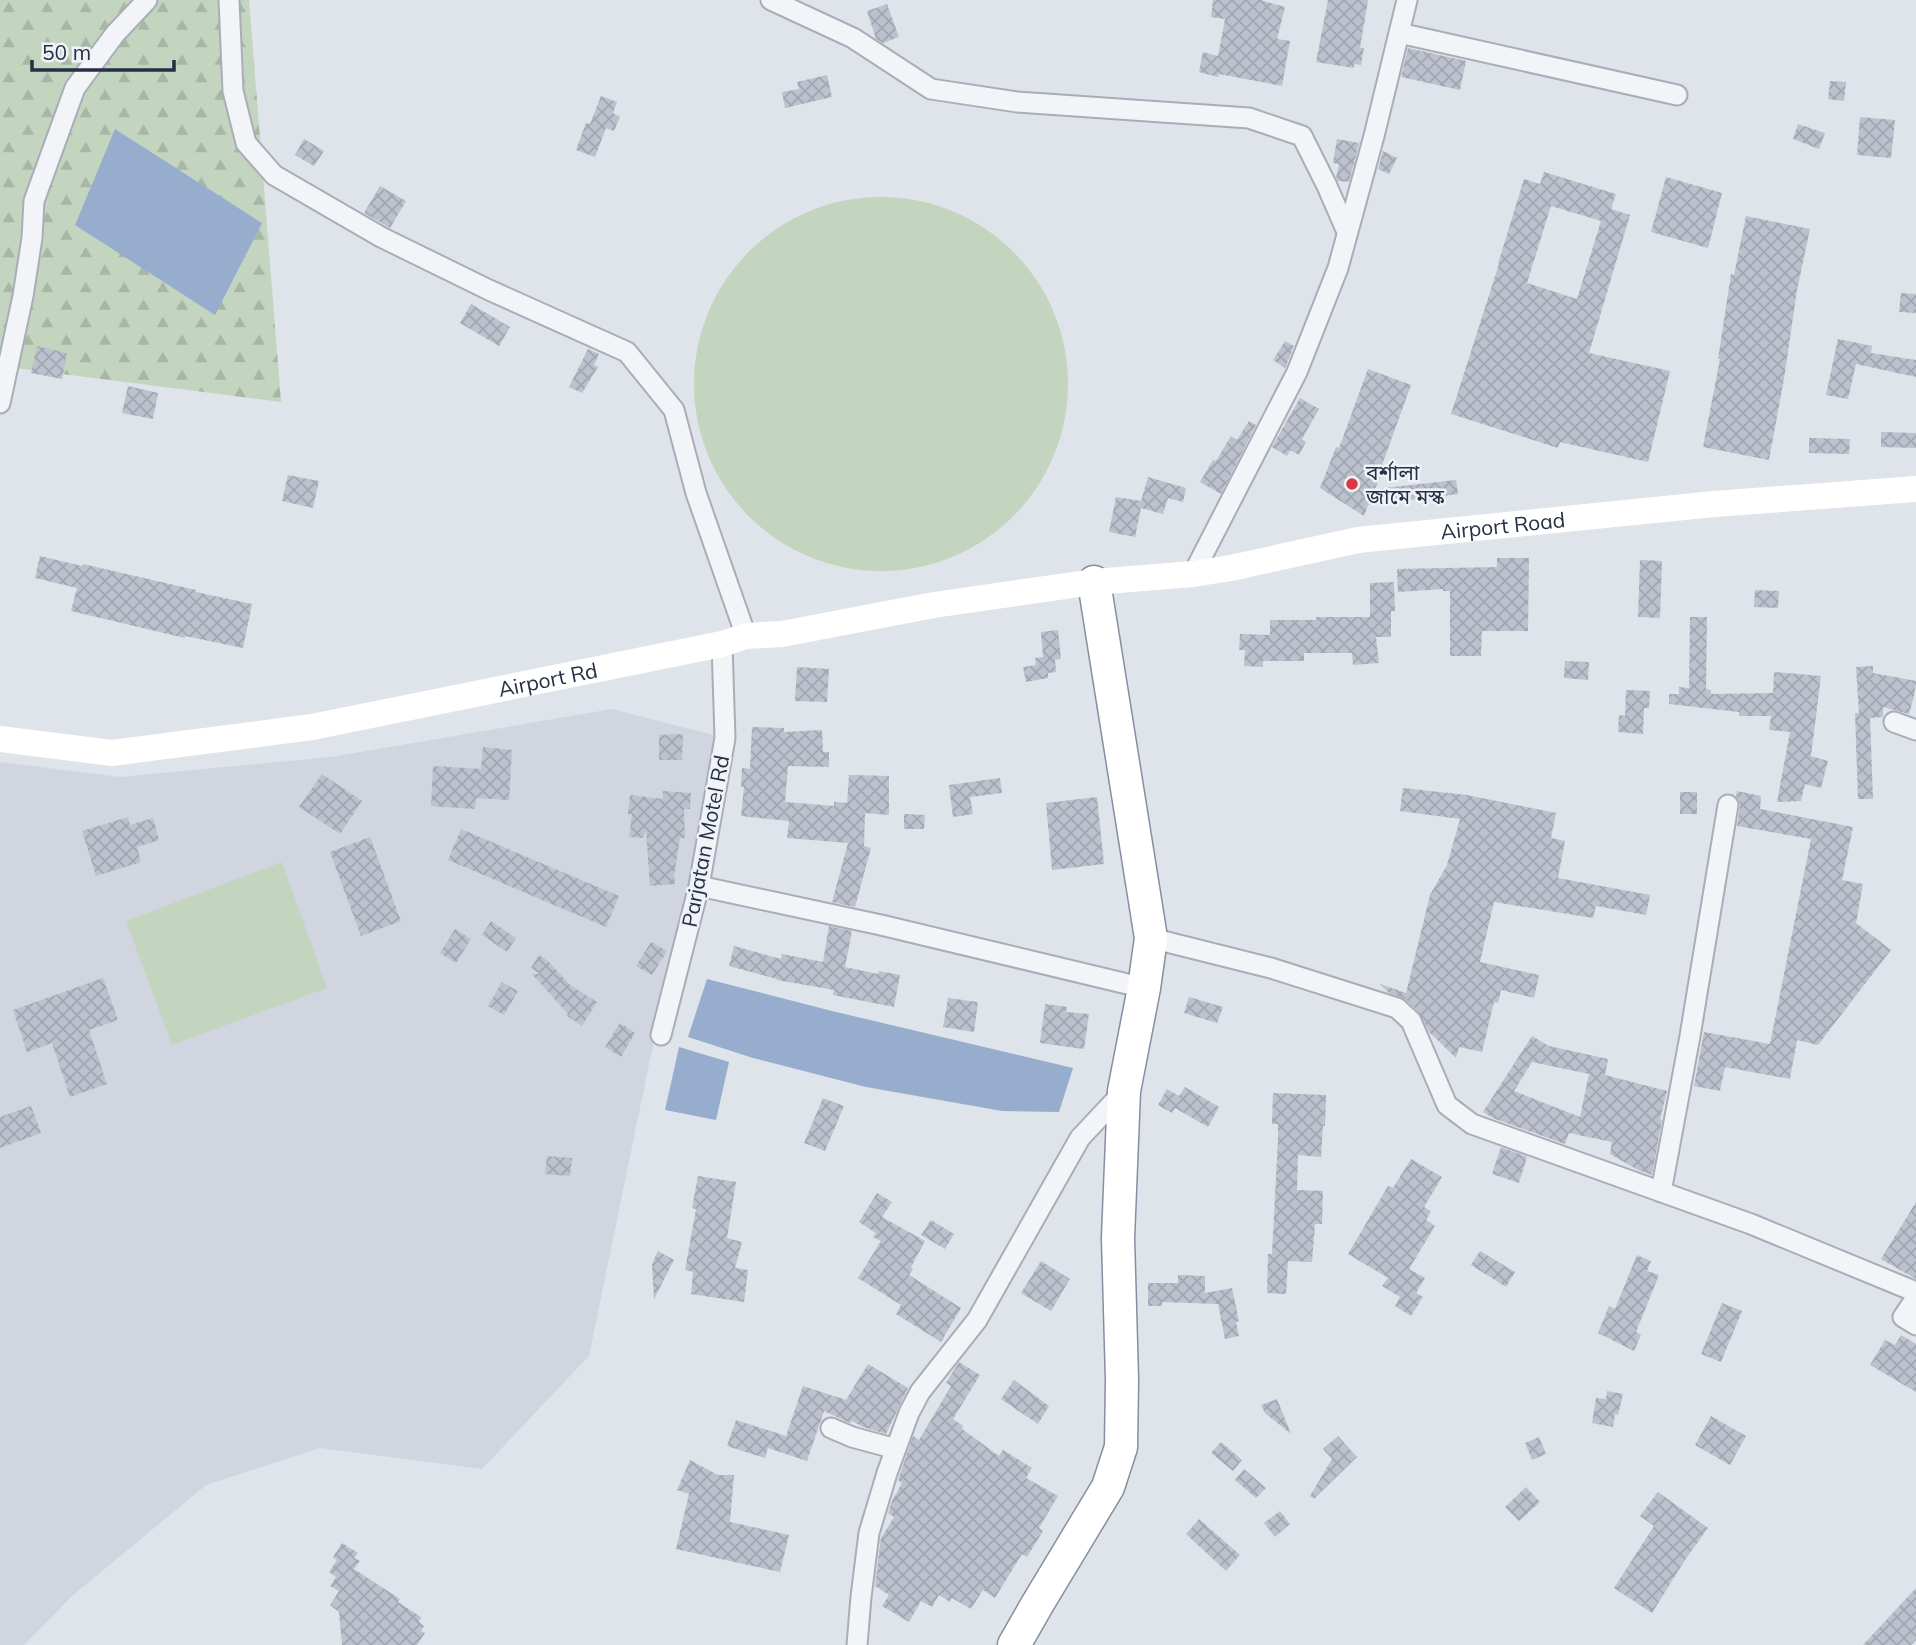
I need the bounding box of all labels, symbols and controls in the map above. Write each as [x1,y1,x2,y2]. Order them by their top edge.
scale bar [32,28,173,72]
text: 50 m [42,39,91,65]
place label: বর্শালা জামে মস্ক [1365,459,1445,509]
marker: বর্শালা জামে মস্ক [1344,476,1360,492]
street label: Airport Road [1439,506,1566,545]
street label: Airport Rd [496,657,600,702]
street label: Parjatan Motel Rd [676,753,734,929]

